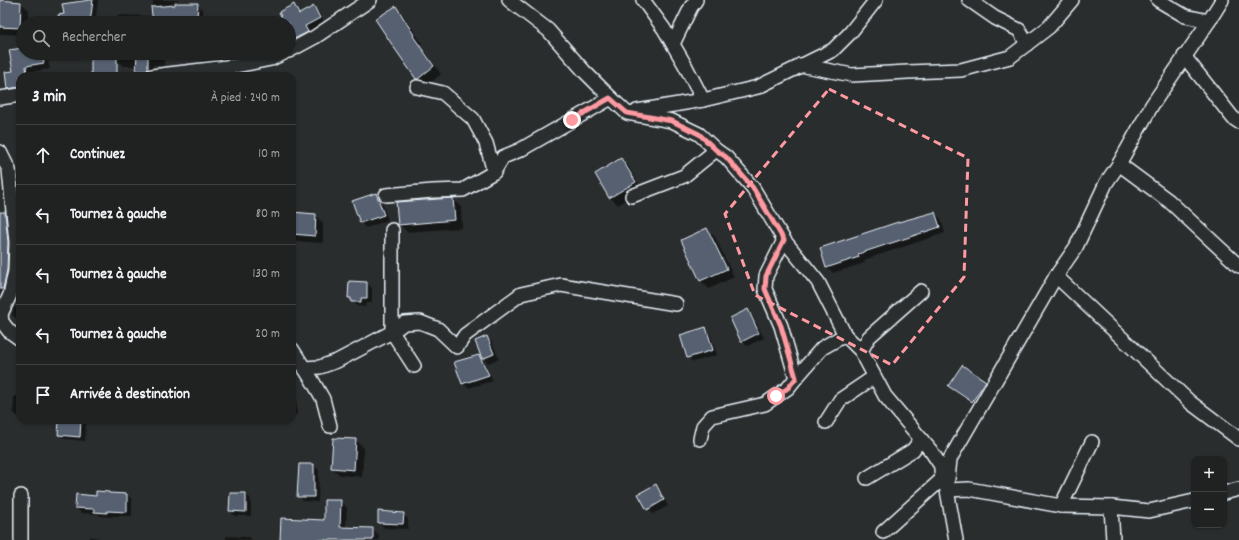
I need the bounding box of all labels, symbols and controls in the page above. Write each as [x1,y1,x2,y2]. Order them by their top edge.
search box [16,16,296,60]
icon: search [30,27,52,49]
text: Rechercher [62,27,126,49]
text: 3 min [32,86,66,110]
text: À pied · 240 m [211,89,280,108]
route end [563,111,581,129]
icon: ahead [32,144,54,166]
text: Continuez [70,144,125,166]
text: 10 m [258,145,280,164]
icon: left [32,204,54,226]
text: Tournez à gauche [70,204,167,226]
text: 80 m [256,205,280,224]
icon: left [32,264,54,286]
text: Tournez à gauche [70,264,167,286]
text: 130 m [252,265,280,284]
icon: left [32,324,54,346]
text: Tournez à gauche [70,324,167,346]
text: 20 m [255,325,280,344]
icon: arrive [32,384,54,406]
text: Arrivée à destination [70,384,190,406]
route start [767,387,785,405]
map controls [1191,456,1227,528]
button: + [1191,456,1227,492]
button: − [1191,492,1227,528]

